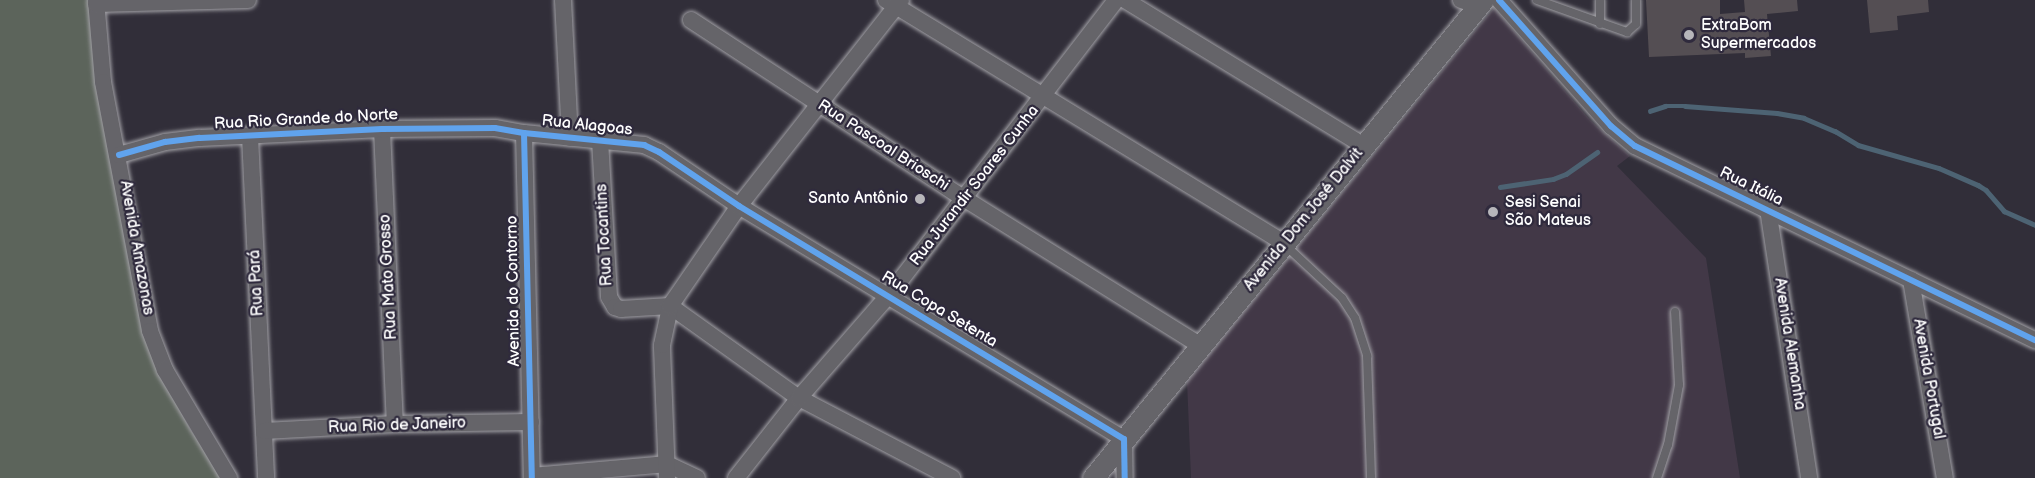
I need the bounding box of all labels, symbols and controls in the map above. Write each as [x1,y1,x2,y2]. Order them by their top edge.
place label: ExtraBom Supermercados [1701,16,1816,54]
marker: ExtraBom Supermercados [1682,28,1696,42]
street label: Rua Pascoal Brioschi [814,96,952,196]
street label: Rua Jurandir Soares Cunha [906,101,1044,271]
street label: Rua Rio Grande do Norte [213,106,399,134]
street label: Rua Alagoas [541,112,633,140]
street label: Avenida Dom José Dalvit [1240,144,1368,296]
street label: Rua Itália [1716,163,1786,211]
street label: Avenida Amazonas [115,179,157,317]
street label: Rua Tocantins [593,183,617,287]
place label: Santo Antônio [808,189,908,209]
marker: Santo Antônio [913,192,927,206]
place label: Sesi Senai São Mateus [1505,193,1591,231]
marker: Sesi Senai São Mateus [1486,205,1500,219]
street label: Rua Mato Grosso [376,214,402,340]
street label: Avenida do Contorno [503,215,525,367]
street label: Rua Pará [246,249,268,317]
street label: Rua Copa Setenta [877,268,1001,352]
street label: Avenida Alemanha [1769,277,1809,411]
street label: Avenida Portugal [1908,317,1948,441]
street label: Rua Rio de Janeiro [327,414,467,438]

